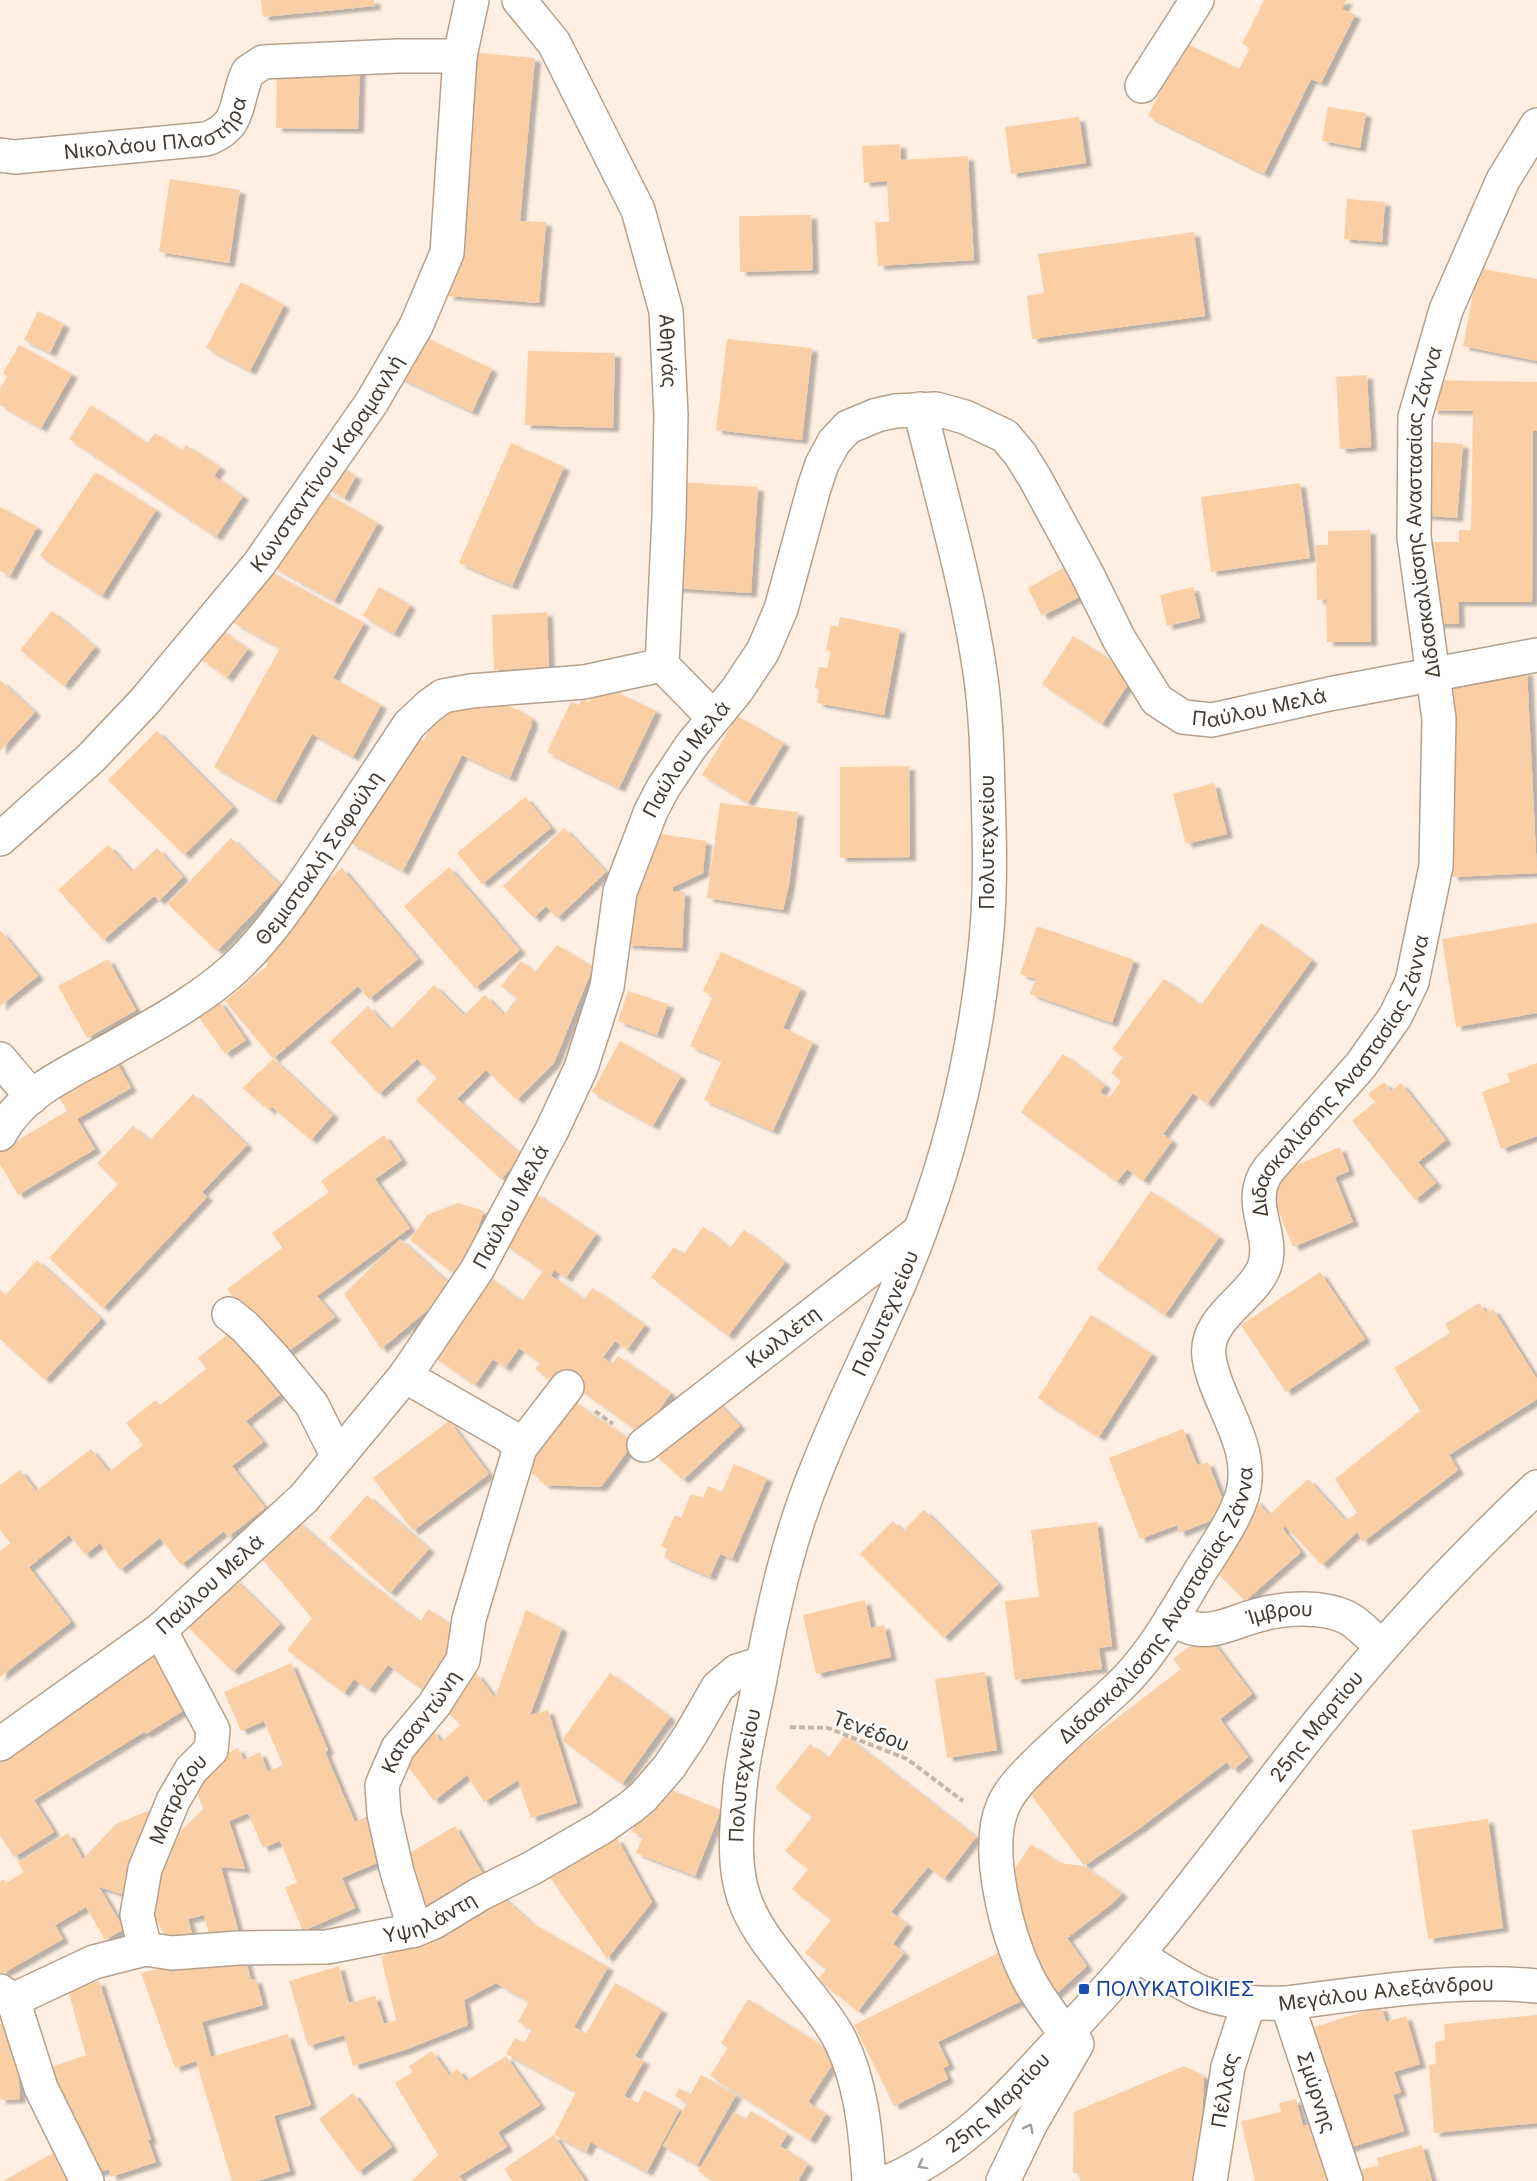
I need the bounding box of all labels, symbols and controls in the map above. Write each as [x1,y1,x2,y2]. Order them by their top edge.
street label: Νικολάου Πλαστήρα [63,94,251,164]
street label: Αθηνάς [654,313,682,388]
street label: Διδασκαλίσσης Αναστασίας Ζάννα [1402,344,1447,680]
street label: Κωνσταντίνου Καραμανλή [245,351,409,577]
street label: Παύλου Μελά [1191,683,1329,733]
street label: Παύλου Μελά [638,696,735,822]
street label: Θεμιστοκλή Σοφούλη [250,766,387,950]
street label: Πολυτεχνείου [975,775,999,909]
street label: Διδασκαλίσσης Αναστασίας Ζάννα [1247,933,1433,1219]
street label: Παύλου Μελά [468,1141,554,1273]
street label: Πολυτεχνείου [847,1247,924,1380]
street label: Κωλλέτη [741,1301,825,1373]
street label: Διδασκαλίσσης Αναστασίας Ζάννα [1053,1467,1257,1749]
street label: Παύλου Μελά [151,1529,268,1639]
street label: Ίμβρου [1242,1597,1313,1630]
street label: Κατσαντώνη [377,1666,465,1777]
street label: 25ης Μαρτίου [1265,1666,1368,1787]
street label: Τενέδου [829,1705,913,1757]
street label: Πολυτεχνείου [724,1706,766,1843]
street label: Ματρόζου [144,1749,212,1848]
street label: Υψηλάντη [381,1887,481,1948]
street label: Μεγάλου Αλεξάνδρου [1277,1972,1494,2016]
place label: ΠΟΛΥΚΑΤΟΙΚΙΕΣ [1096,1977,1255,2001]
marker: ΠΟΛΥΚΑΤΟΙΚΙΕΣ [1077,1982,1091,1996]
street label: 25ης Μαρτίου [940,2048,1055,2158]
street label: Πέλλας [1207,2049,1244,2130]
street label: Σμύρνης [1292,2049,1341,2136]
one-way arrow [1021,2124,1033,2135]
one-way arrow [918,2158,928,2169]

